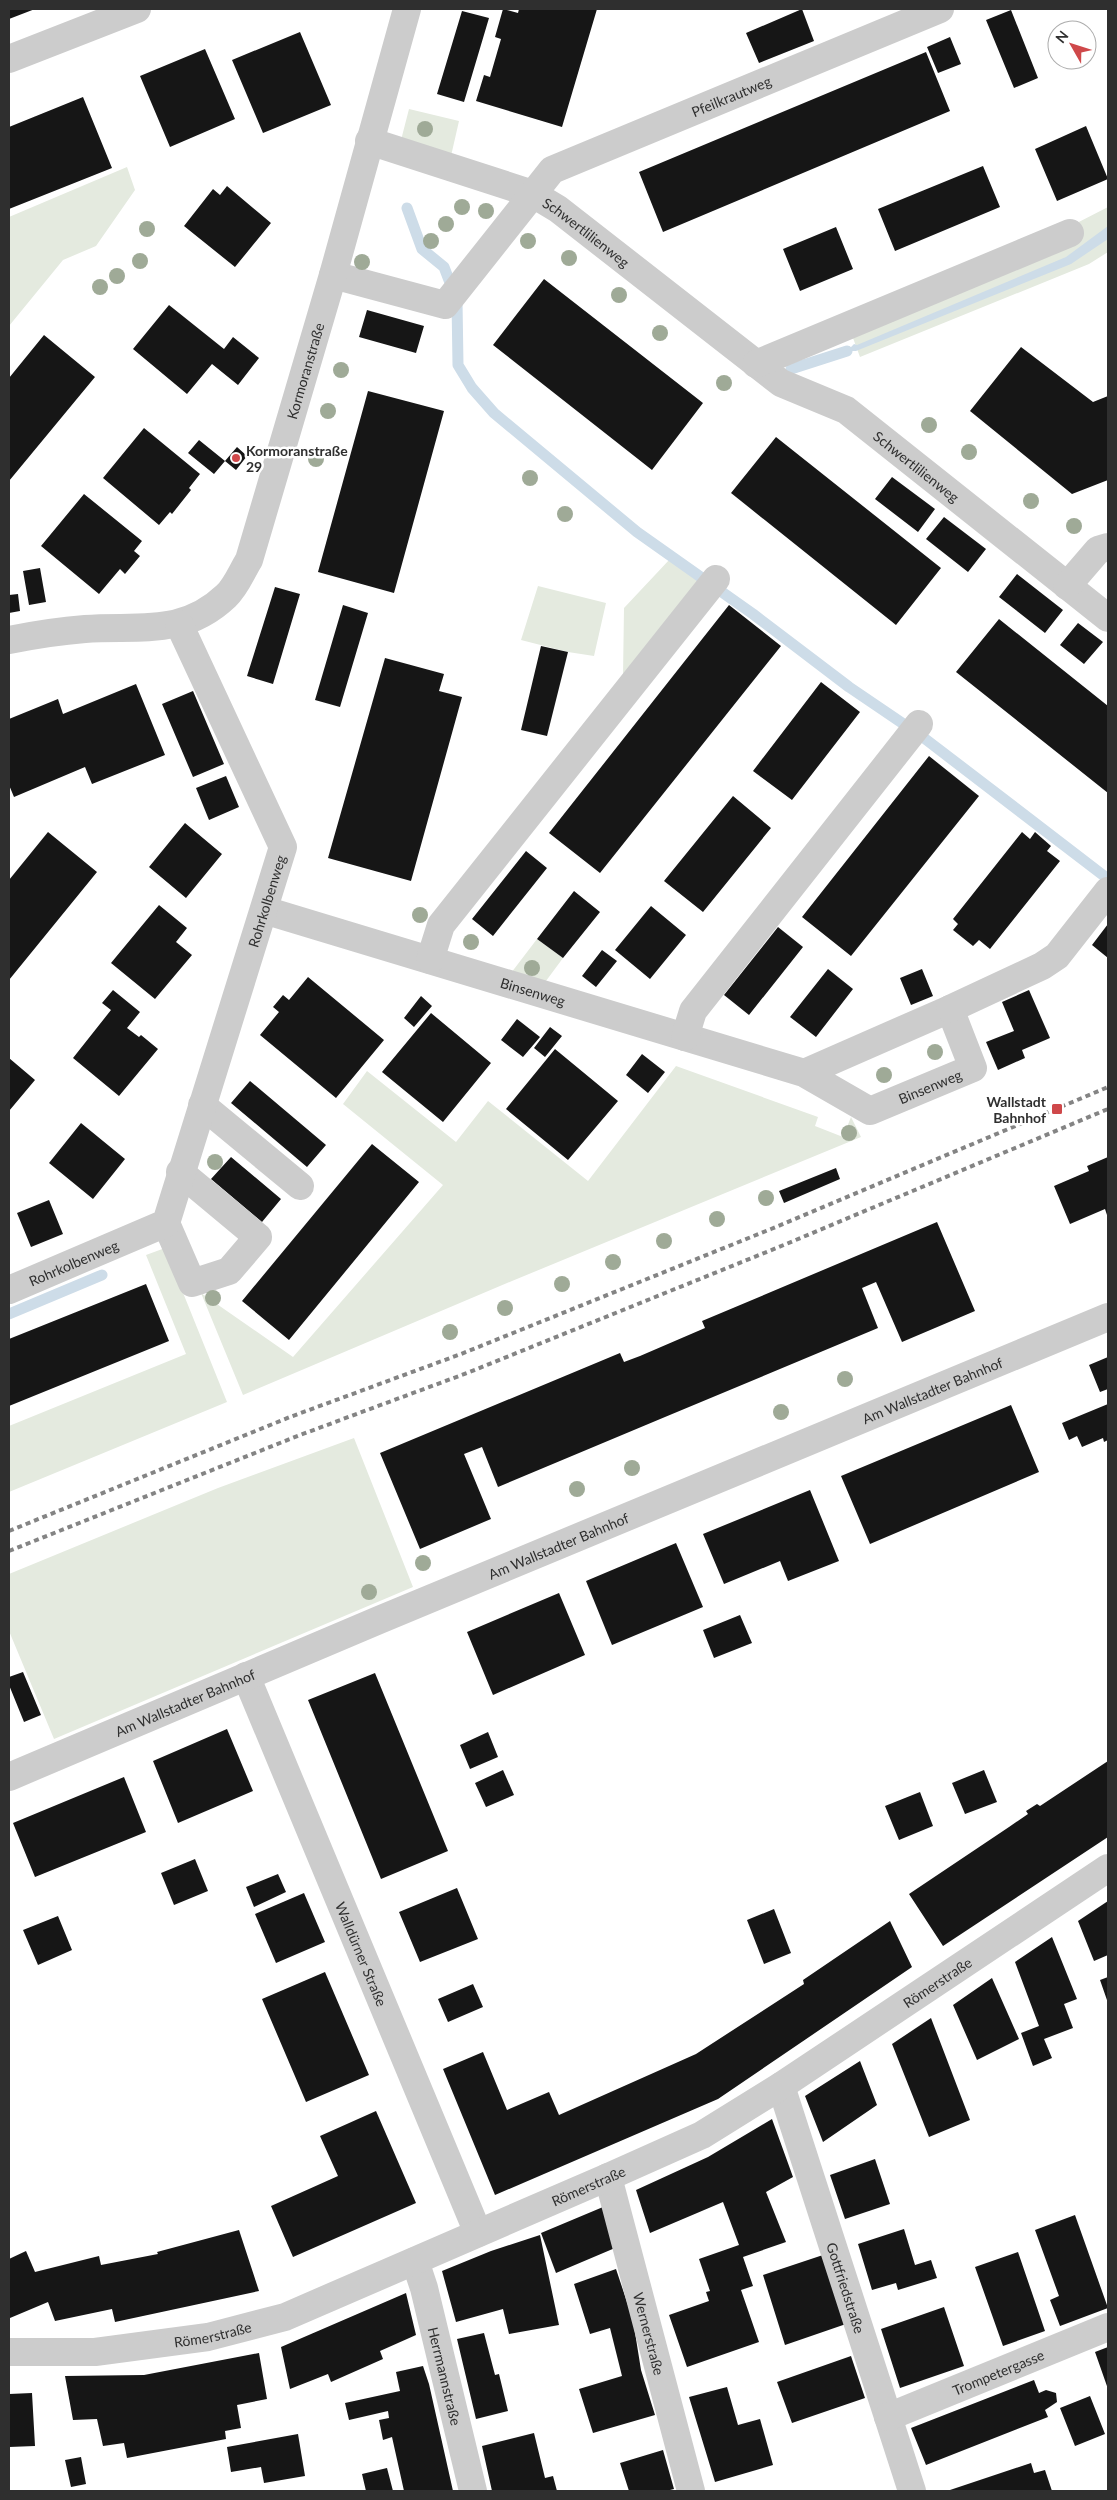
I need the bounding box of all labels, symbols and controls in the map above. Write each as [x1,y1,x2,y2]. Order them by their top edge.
north arrow [1047,20,1097,70]
text: N [1052,27,1072,46]
street label: Pfeilkrautweg [689,72,773,120]
street label: Schwertlilienweg [540,194,633,270]
street label: Kormoranstraße [283,321,327,421]
street label: Schwertlilienweg [870,427,963,505]
place label: Kormoranstraße 29 [246,442,348,475]
marker: Kormoranstraße 29 [230,452,242,464]
street label: Rohrkolbenweg [244,853,289,949]
street label: Binsenweg [499,973,568,1009]
street label: Binsenweg [896,1065,964,1107]
place label: Wallstadt Bahnhof [986,1093,1047,1126]
marker: Wallstadt Bahnhof [1050,1102,1064,1116]
street label: Rohrkolbenweg [26,1236,121,1289]
street label: Am Wallstadter Bahnhof [859,1353,1005,1427]
street label: Am Wallstadter Bahnhof [485,1509,631,1582]
street label: Am Wallstadter Bahnhof [112,1665,257,1740]
street label: Walldürner Straße [332,1899,391,2009]
street label: Römerstraße [899,1953,975,2011]
street label: Römerstraße [549,2162,628,2209]
street label: Gottfriedstraße [824,2240,869,2335]
street label: Wernerstraße [630,2290,668,2377]
street label: Römerstraße [173,2318,253,2350]
street label: Herrmannstraße [425,2325,465,2427]
street label: Trompetergasse [950,2346,1046,2398]

